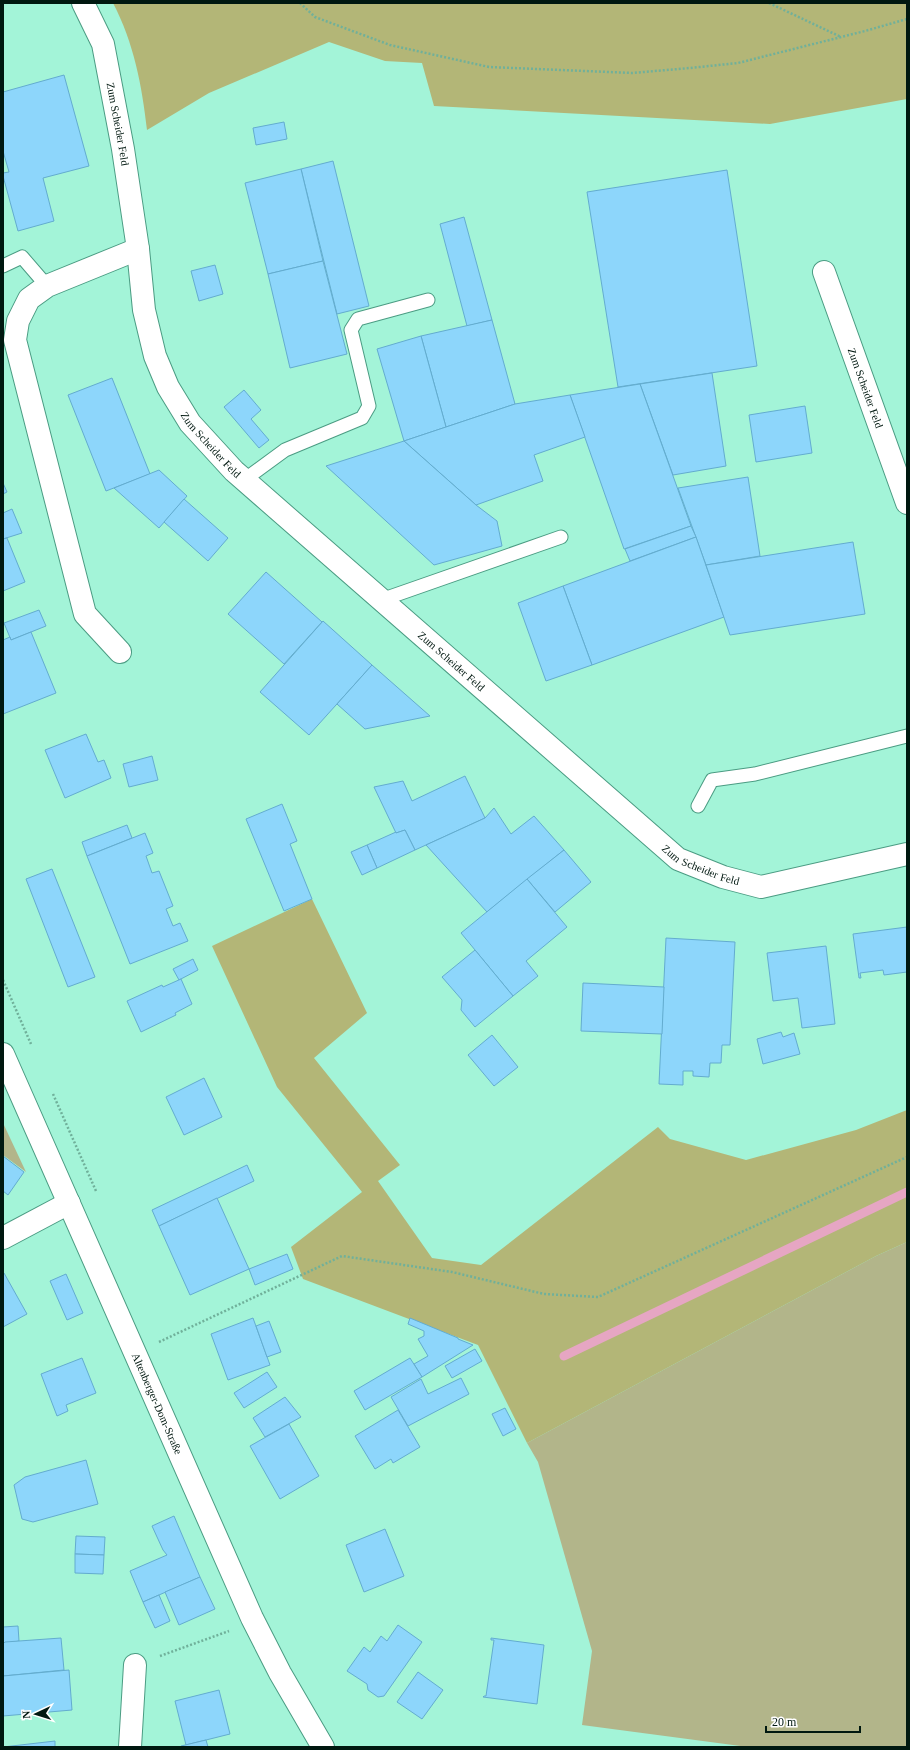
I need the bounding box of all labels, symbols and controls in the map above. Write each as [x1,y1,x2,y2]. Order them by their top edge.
street label: Zum Scheider Feld [104,81,131,167]
street label: Zum Scheider Feld [846,346,886,430]
street label: Zum Scheider Feld [179,409,244,480]
street label: Zum Scheider Feld [416,629,488,694]
street label: Zum Scheider Feld [660,842,741,887]
street label: Altenberger-Dom-Straße [130,1351,185,1456]
north arrow [16,1694,56,1734]
scale bar [766,1708,860,1734]
text: N [20,1710,32,1719]
text: 20 m [772,1715,797,1729]

